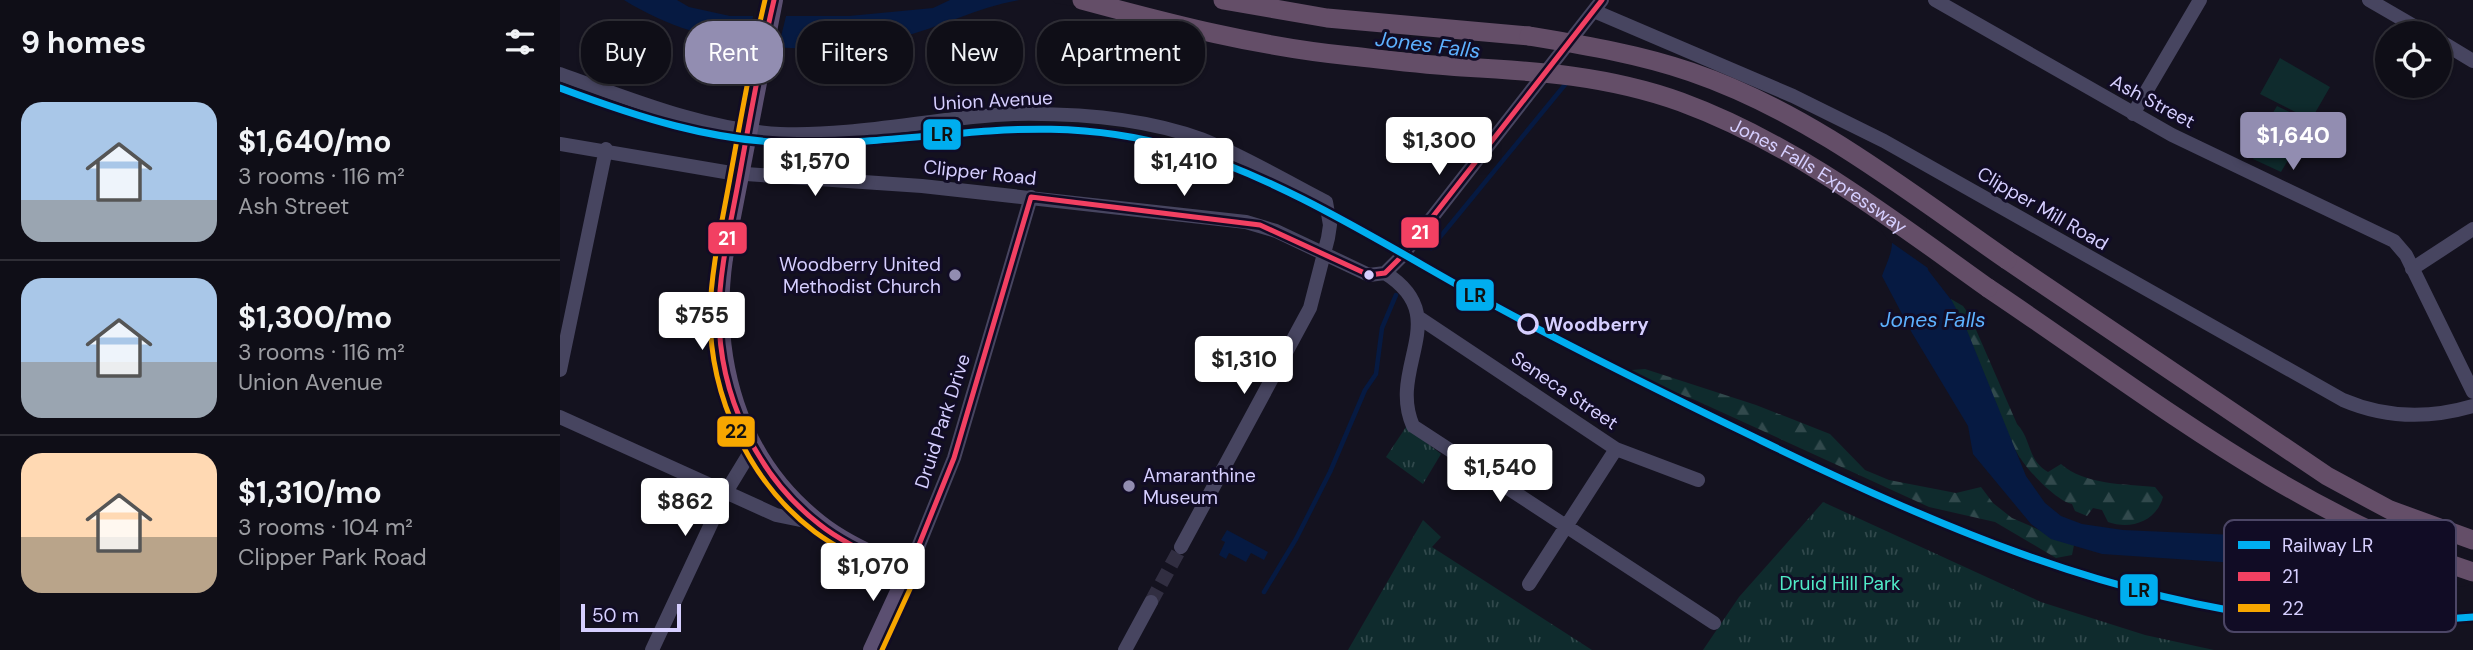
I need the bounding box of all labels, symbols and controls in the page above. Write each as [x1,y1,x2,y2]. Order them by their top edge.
chip: Buy [581,21,671,84]
chip: Rent [685,21,783,84]
chip: Filters [797,21,913,84]
chip: New [927,21,1023,84]
chip: Apartment [1037,21,1205,84]
map controls [2375,21,2452,98]
button: locate [2375,21,2452,98]
text: 9 homes [21,23,146,62]
icon: filters [501,23,539,61]
water label: Jones Falls [1374,25,1482,65]
street label: Ash Street [2106,69,2199,134]
street label: Union Avenue [933,85,1053,116]
street label: Jones Falls Expressway [1726,112,1913,239]
pin: $1,640 [2236,113,2350,172]
line badge: LR [922,118,962,151]
pin: $1,300 [1382,118,1496,177]
text: $1,640 [2256,120,2330,150]
text: $1,640/mo [238,122,392,161]
text: LR [931,122,953,147]
text: $1,300 [1402,125,1476,155]
icon: home [77,130,161,214]
pin: $1,570 [758,138,872,198]
pin: $1,410 [1127,138,1241,198]
text: $1,570 [780,146,850,176]
text: $1,410 [1150,146,1218,176]
street label: Clipper Road [922,154,1038,191]
text: 3 rooms · 116 m² [238,161,405,191]
street label: Clipper Mill Road [1973,161,2113,256]
text: Ash Street [238,191,349,221]
line badge: 21 [1400,216,1440,249]
text: 21 [1411,220,1429,245]
line badge: 21 [707,221,748,255]
text: 21 [718,226,736,251]
place label: Woodberry United Methodist Church [779,252,941,299]
marker: Woodberry United Methodist Church [947,267,963,283]
unlabelled marker [1362,268,1376,282]
line badge: LR [1455,278,1495,312]
text: LR [1464,283,1486,308]
pin: $755 [661,292,743,352]
text: $1,300/mo [238,298,392,337]
text: $755 [675,300,729,330]
icon: home [77,306,161,390]
water label: Jones Falls [1880,306,1986,334]
place label: Woodberry [1544,312,1649,337]
marker: Woodberry [1518,314,1538,334]
pin: $1,310 [1187,336,1301,396]
text: 3 rooms · 116 m² [238,337,405,367]
text: $1,310 [1211,344,1277,374]
street label: Seneca Street [1506,345,1623,435]
street label: Druid Park Drive [909,351,976,492]
text: Union Avenue [238,367,383,397]
line badge: 22 [716,415,756,448]
text: 22 [725,419,747,444]
pin: $1,540 [1443,444,1557,504]
text: $1,540 [1463,452,1537,482]
place label: Amaranthine Museum [1143,463,1256,510]
text: $1,310/mo [238,473,382,512]
pin: $862 [644,478,726,538]
marker: Amaranthine Museum [1121,478,1137,494]
icon: home [77,481,161,565]
text: $862 [657,486,713,516]
text: 3 rooms · 104 m² [238,512,413,542]
legend [2224,520,2456,632]
text: Railway LR [2282,533,2373,558]
text: Clipper Park Road [238,542,427,572]
pin: $1,070 [816,544,930,603]
text: $1,070 [837,551,909,581]
text: 21 [2282,564,2299,589]
park label: Druid Hill Park [1779,571,1901,596]
line badge: LR [2119,573,2159,607]
text: LR [2128,578,2150,603]
text: 22 [2282,596,2304,621]
scale bar [581,601,681,633]
text: 50 m [592,603,639,628]

